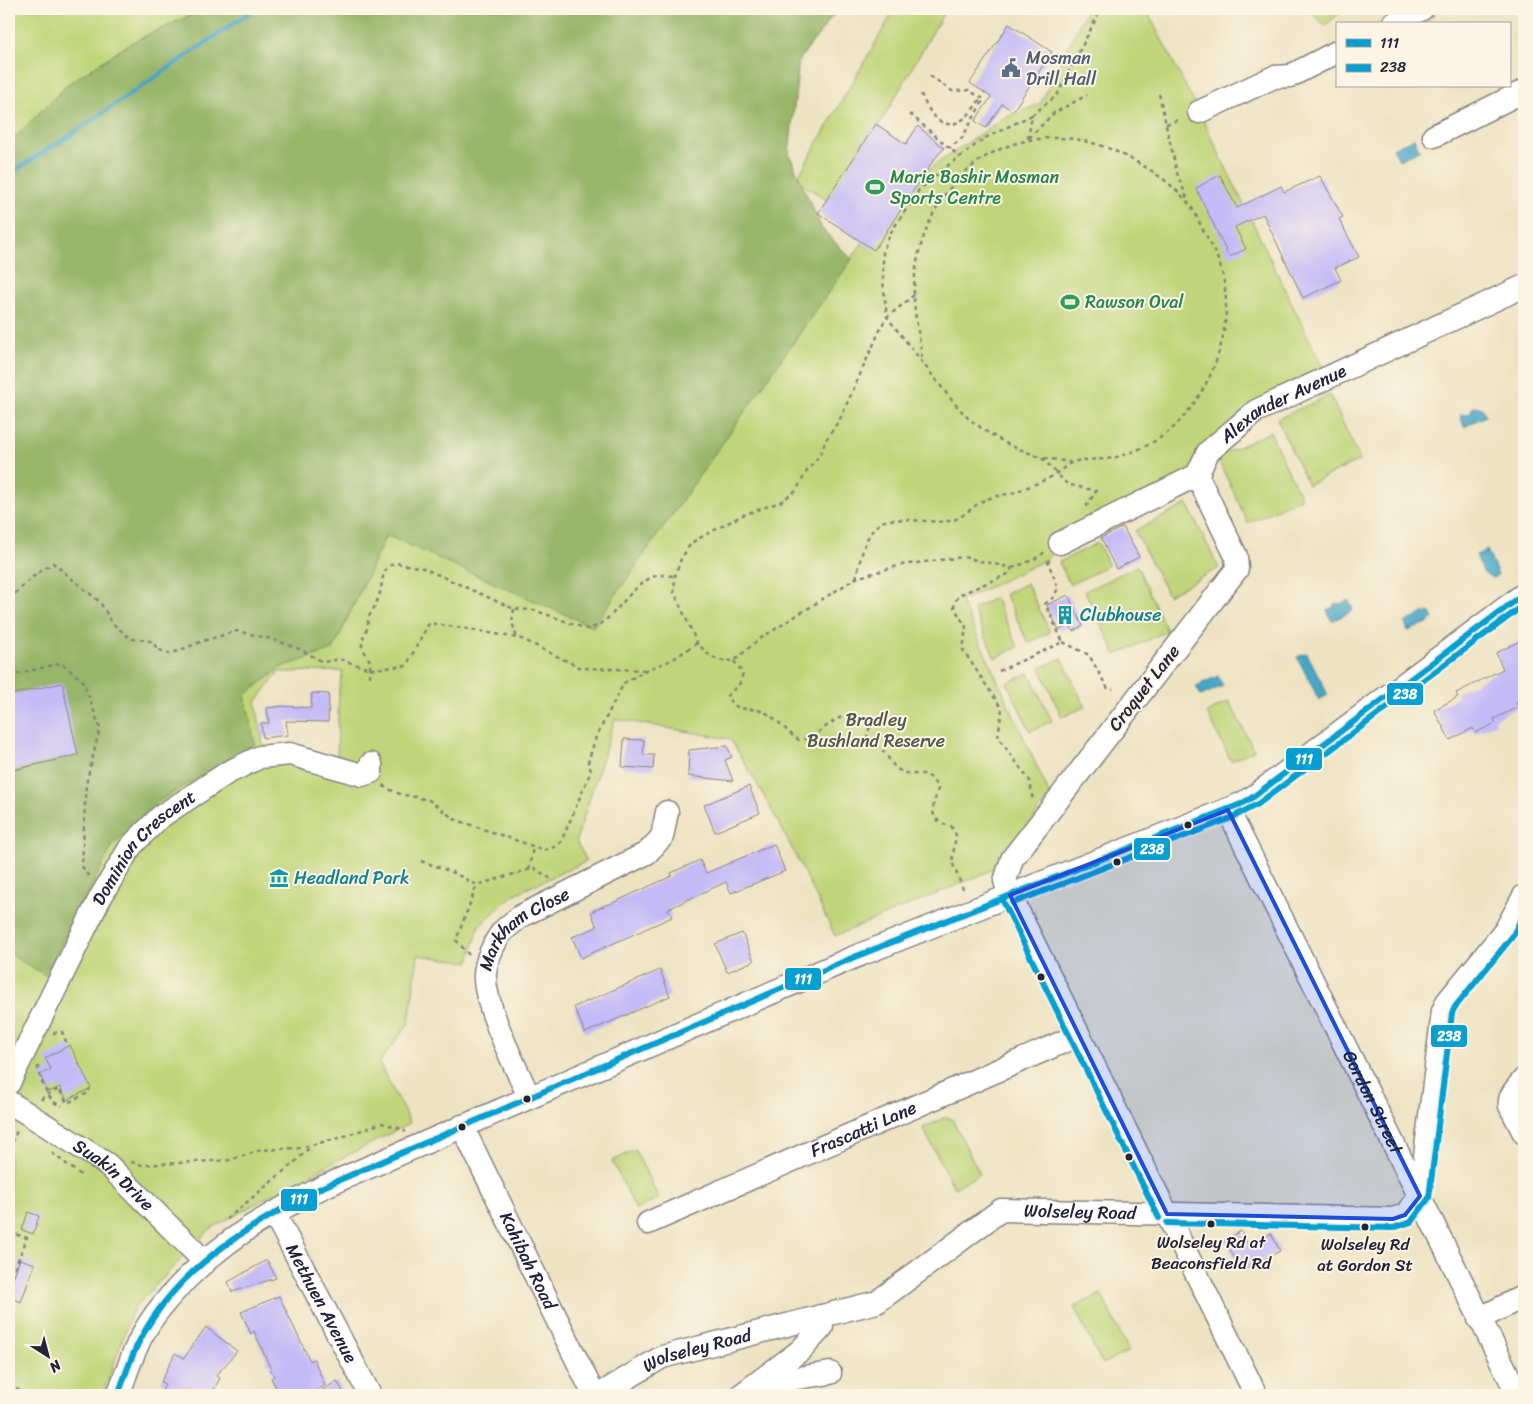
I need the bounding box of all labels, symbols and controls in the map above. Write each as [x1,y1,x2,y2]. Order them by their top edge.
legend [1336,22,1510,88]
text: 111 [1380,30,1399,56]
place label: Mosman Drill Hall [1026,42,1097,95]
text: 238 [1380,54,1406,80]
public building icon: Mosman Drill Hall [1000,57,1022,79]
place label: Marie Bashir Mosman Sports Centre [890,161,1059,214]
sports icon: Marie Bashir Mosman Sports Centre [864,176,886,198]
place label: Rawson Oval [1085,286,1184,318]
sports icon: Rawson Oval [1059,291,1081,313]
street label: Alexander Avenue [1212,355,1352,452]
place label: Clubhouse [1080,599,1161,631]
building icon: Clubhouse [1054,604,1076,626]
street label: Croquet Lane [1100,638,1188,738]
line badge: 238 [1386,682,1424,706]
text: 238 [1392,682,1418,707]
park label: Bradley Bushland Reserve [807,704,945,757]
line badge: 111 [1285,747,1323,771]
text: 111 [1295,747,1313,772]
street label: Dominion Crescent [83,781,203,911]
unlabelled marker [1183,820,1193,830]
line badge: 238 [1133,837,1171,861]
text: 238 [1139,837,1165,862]
unlabelled marker [1112,857,1122,867]
place label: Headland Park [294,862,410,894]
museum icon: Headland Park [268,867,290,889]
street label: Markham Close [470,878,575,974]
line badge: 111 [784,967,822,991]
text: 111 [794,967,812,992]
unlabelled marker [1036,972,1046,982]
line badge: 238 [1430,1024,1468,1048]
text: 238 [1436,1024,1462,1049]
street label: Gordon Street [1333,1044,1412,1160]
street label: Frascatti Lane [805,1092,922,1166]
unlabelled marker [522,1094,532,1104]
unlabelled marker [457,1122,467,1132]
street label: Suakin Drive [66,1130,162,1219]
unlabelled marker [1124,1152,1134,1162]
text: 111 [290,1187,308,1212]
line badge: 111 [280,1188,318,1212]
street label: Wolseley Road [1024,1195,1138,1229]
street label: Kahibah Road [490,1206,566,1317]
marker: Wolseley Rd at Beaconsfield Rd [1206,1219,1216,1229]
marker: Wolseley Rd at Gordon St [1360,1222,1370,1232]
place label: Wolseley Rd at Beaconsfield Rd [1151,1227,1272,1278]
place label: Wolseley Rd at Gordon St [1317,1229,1413,1280]
street label: Methuen Avenue [277,1238,367,1369]
street label: Wolseley Road [636,1318,756,1381]
north arrow [22,1332,72,1382]
text: N [44,1353,67,1379]

